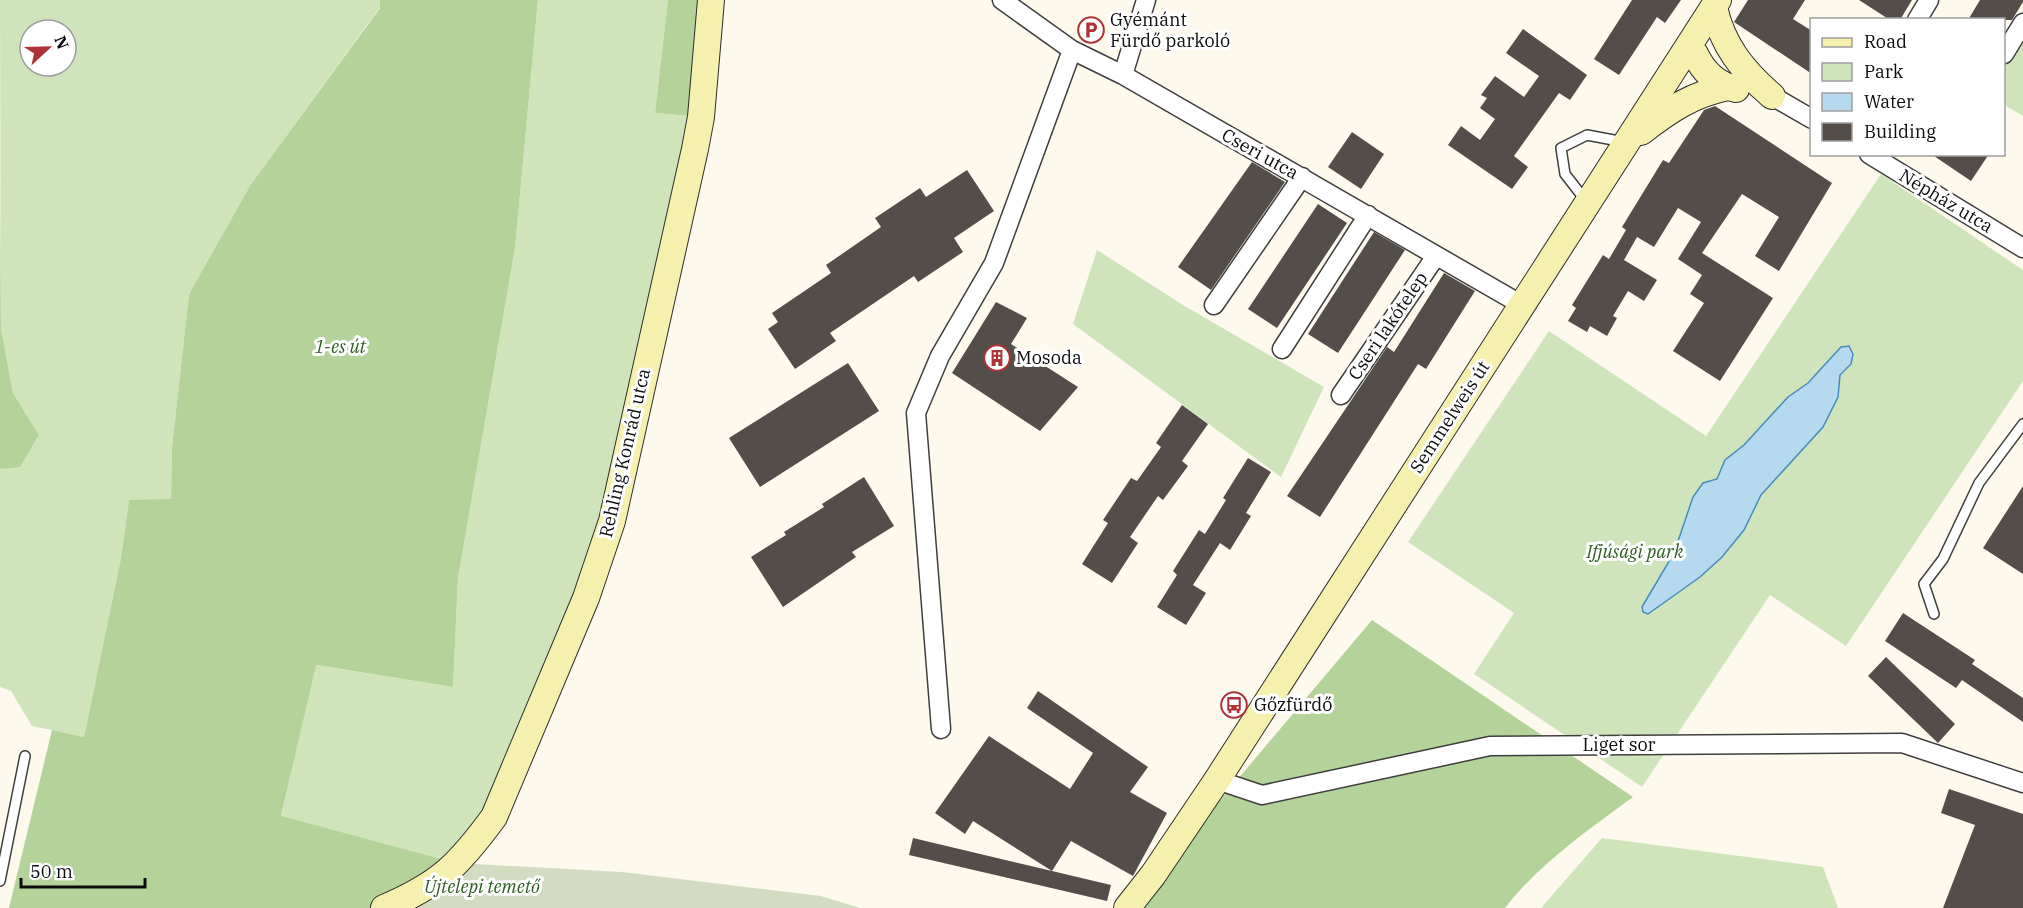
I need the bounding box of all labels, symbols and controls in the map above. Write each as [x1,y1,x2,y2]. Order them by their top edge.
place label: Gyémánt Fürdő parkoló [1110,8,1230,52]
parking icon: Gyémánt Fürdő parkoló [1076,15,1106,45]
north arrow [18,18,78,78]
legend [1810,18,2005,156]
text: Road [1864,30,1907,53]
text: N [50,33,74,52]
text: Park [1864,60,1904,83]
text: Water [1864,90,1914,113]
text: Building [1864,120,1936,143]
street label: Cseri utca [1218,123,1303,184]
street label: Népház utca [1895,164,1998,238]
street label: Cseri lakótelep [1343,267,1432,384]
park label: 1-es út [314,335,366,358]
building icon: Mosoda [982,343,1012,373]
place label: Mosoda [1016,346,1082,369]
street label: Semmelweis út [1405,356,1494,477]
street label: Rehling Konrád utca [594,366,655,540]
park label: Ifjúsági park [1585,540,1684,563]
bus stop icon: Gőzfürdő [1219,690,1249,720]
place label: Gőzfürdő [1254,693,1332,716]
street label: Liget sor [1582,733,1656,756]
scale bar [21,851,146,889]
text: 50 m [30,860,73,883]
park label: Újtelepi temető [424,875,541,898]

